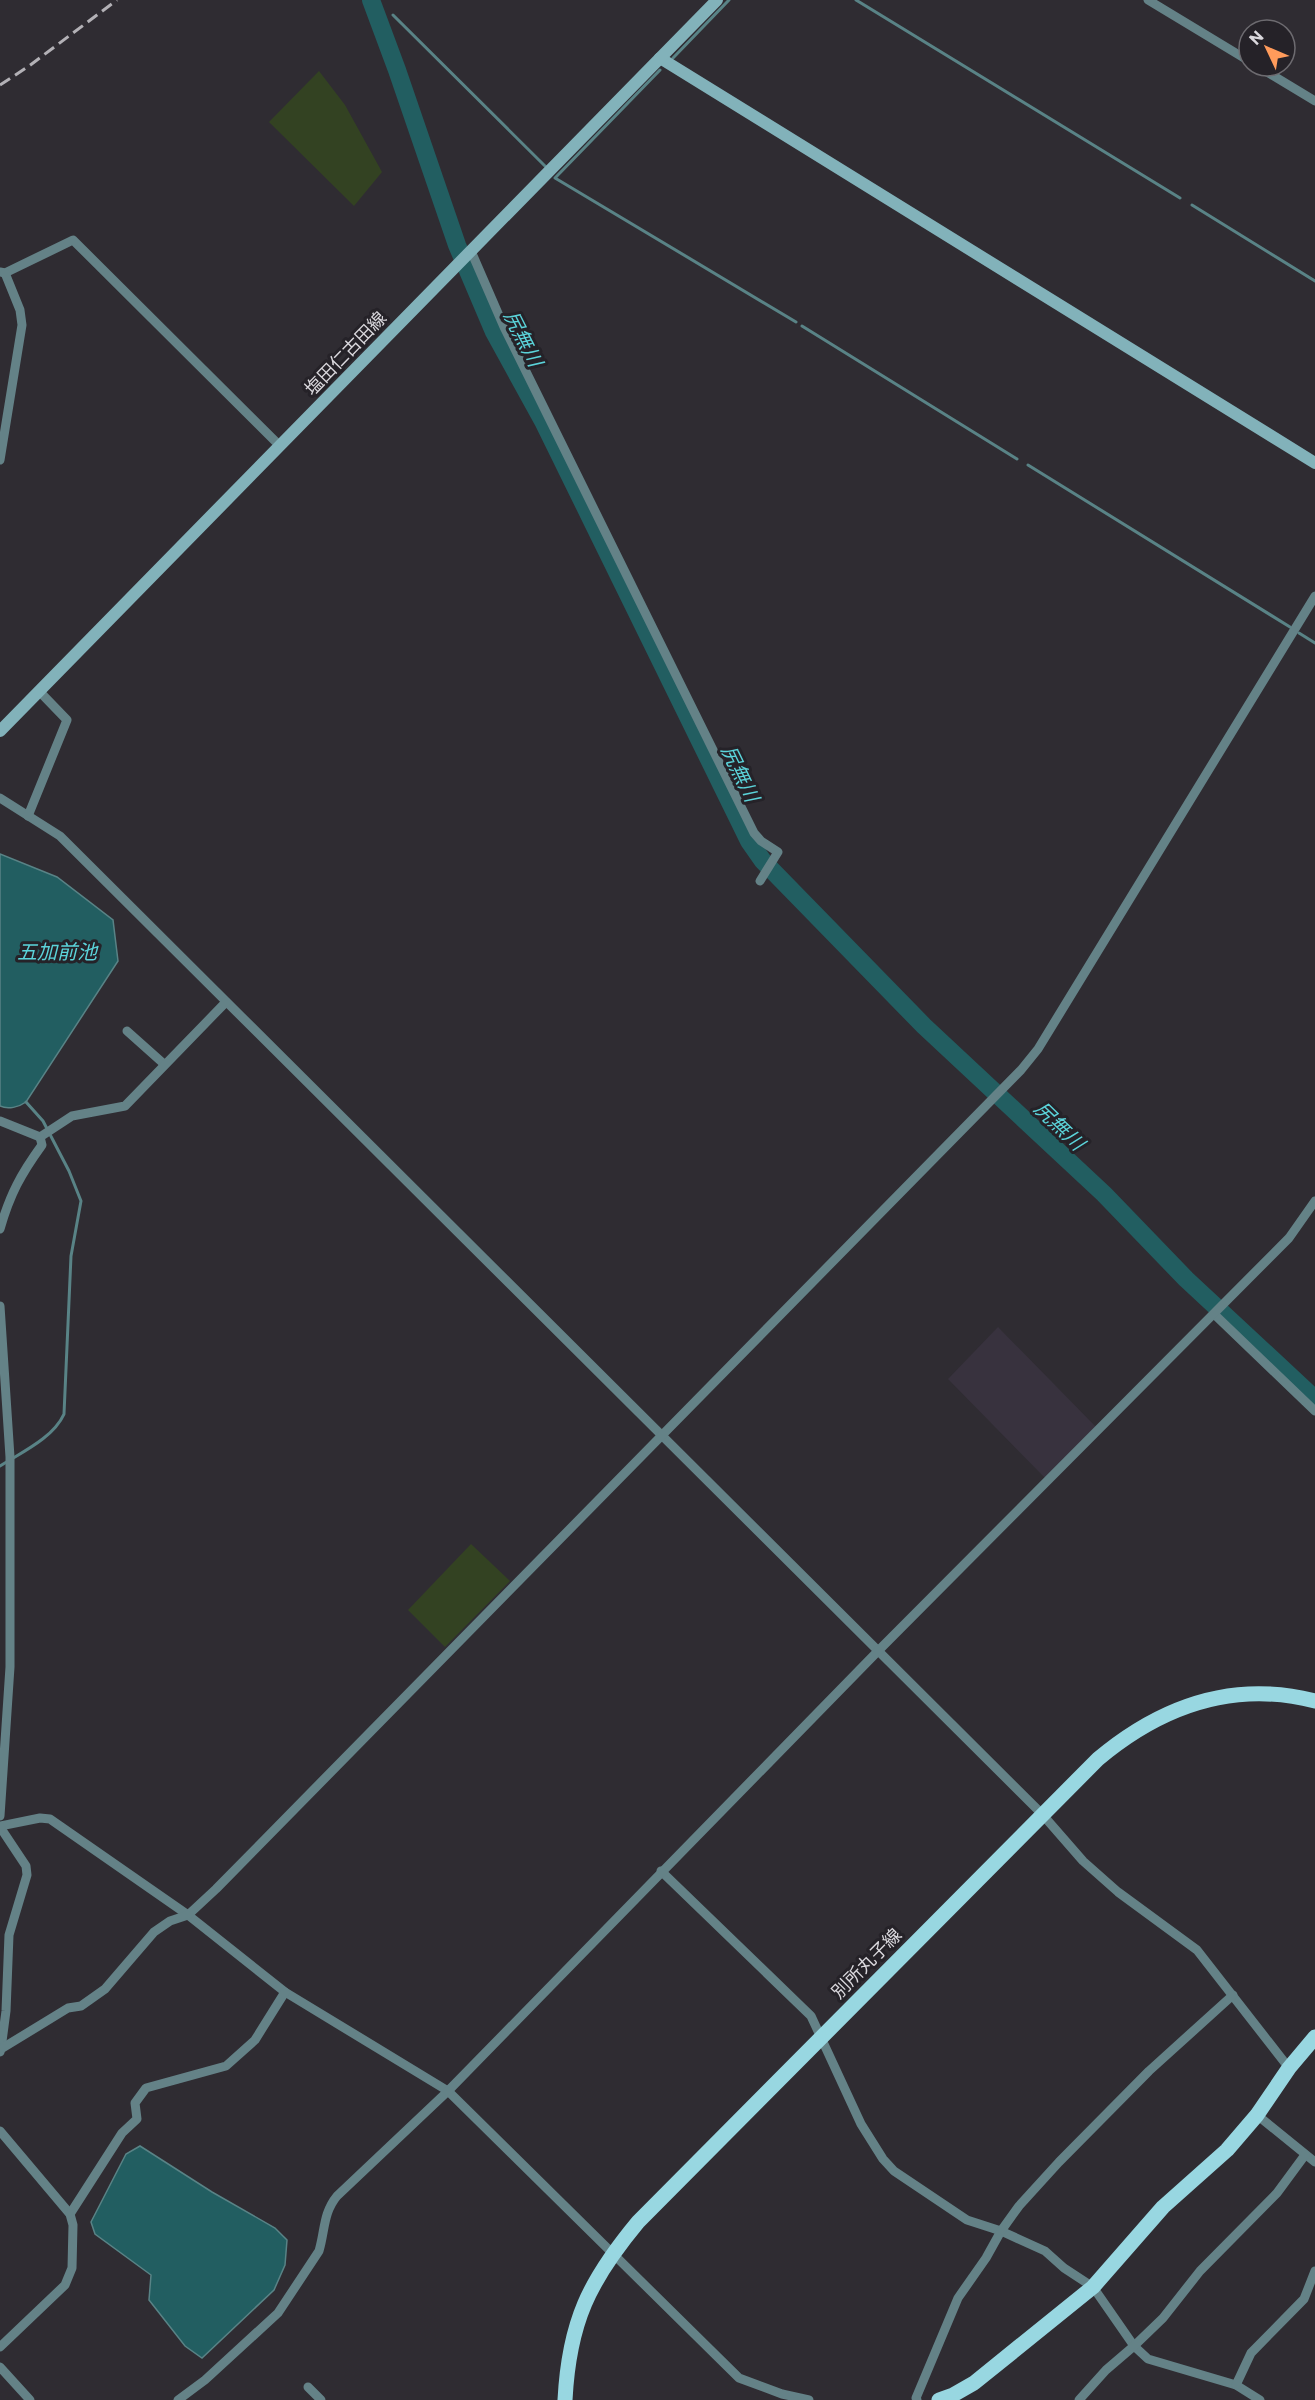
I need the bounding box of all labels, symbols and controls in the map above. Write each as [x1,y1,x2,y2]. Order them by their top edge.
north arrow [1237,18,1297,78]
text: N [1245,26,1267,48]
water label: 尻無川 [500,306,549,372]
street label: 塩田仁古田線 [300,307,390,399]
water label: 尻無川 [717,741,766,807]
water label: 五加前池 [17,939,99,963]
water label: 尻無川 [1030,1096,1091,1156]
street label: 別所丸子線 [826,1923,906,2003]

